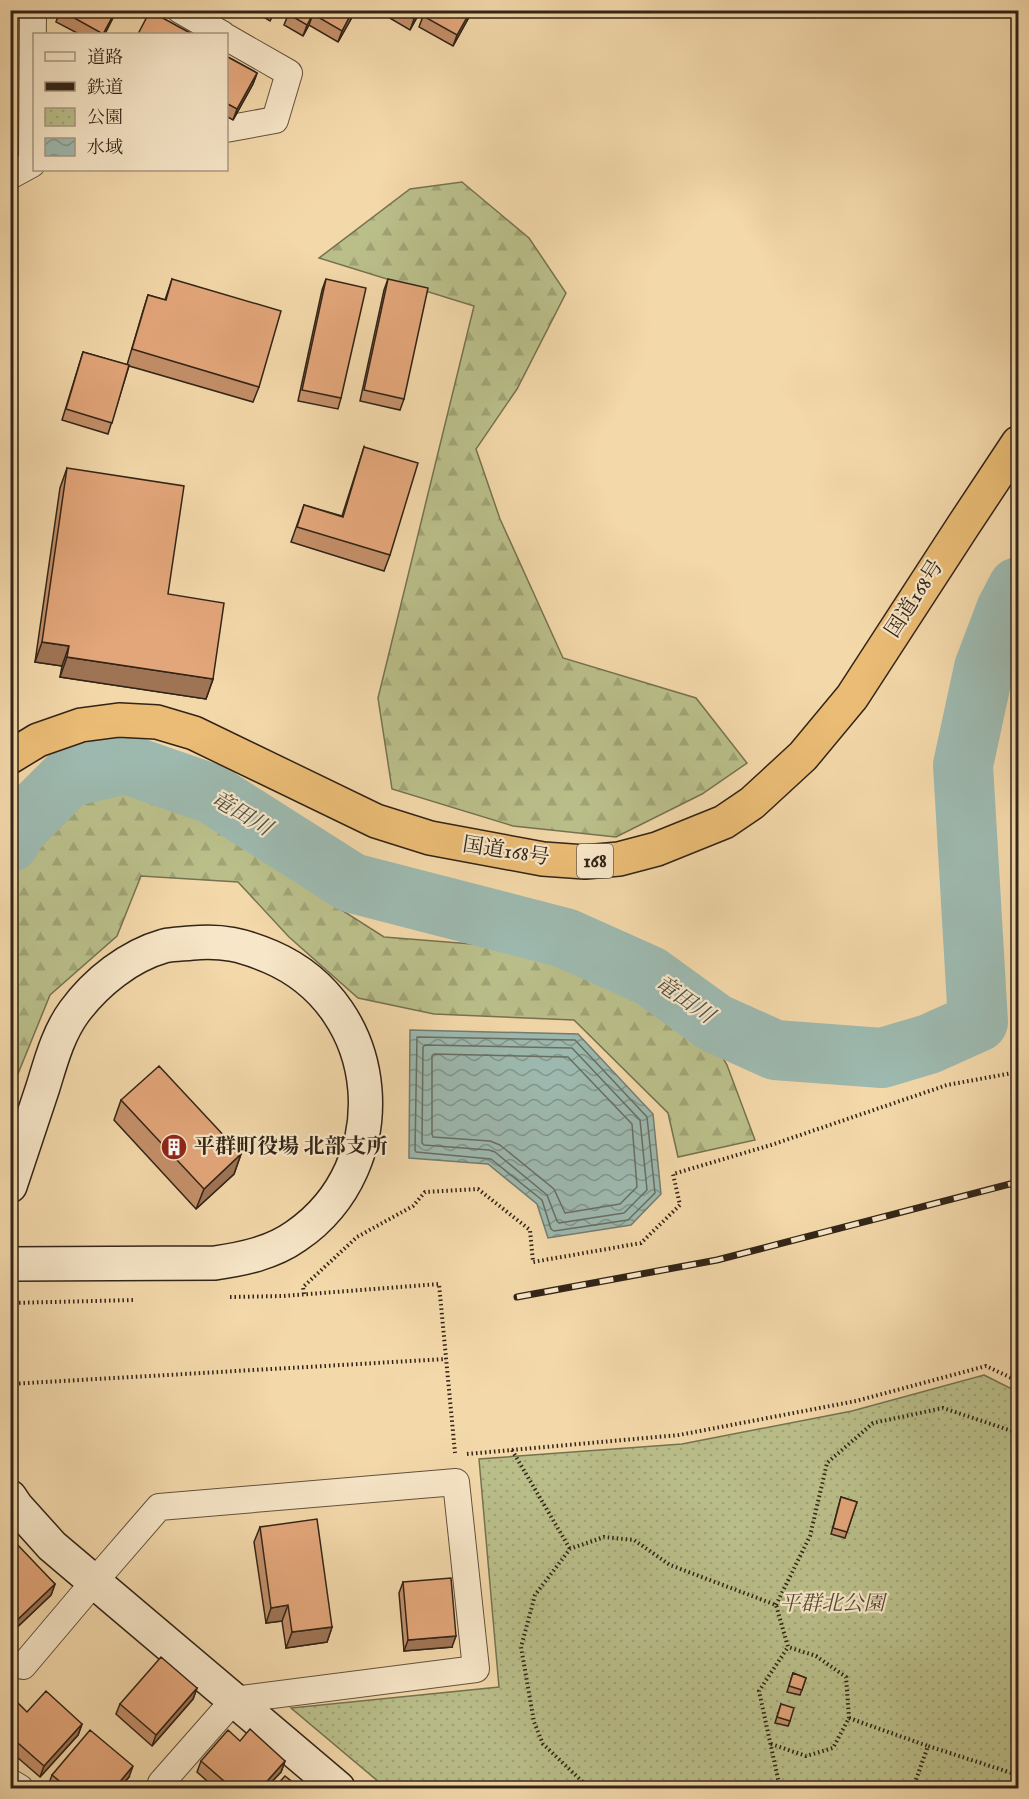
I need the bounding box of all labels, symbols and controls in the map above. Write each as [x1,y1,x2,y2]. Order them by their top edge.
legend [33,33,228,171]
text: 道路 [87,47,123,70]
text: 鉄道 [87,77,123,100]
text: 公園 [87,107,123,130]
text: 水域 [87,137,123,160]
street label: 国道168号 [880,555,950,643]
water label: 竜田川 [205,785,278,844]
street label: 国道168号 [460,832,552,872]
road number: 168 [577,844,613,878]
water label: 竜田川 [649,970,721,1032]
building icon: 平群町役場 北部支所 [159,1132,189,1162]
place label: 平群町役場 北部支所 [194,1134,388,1161]
park label: 平群北公園 [780,1591,887,1618]

